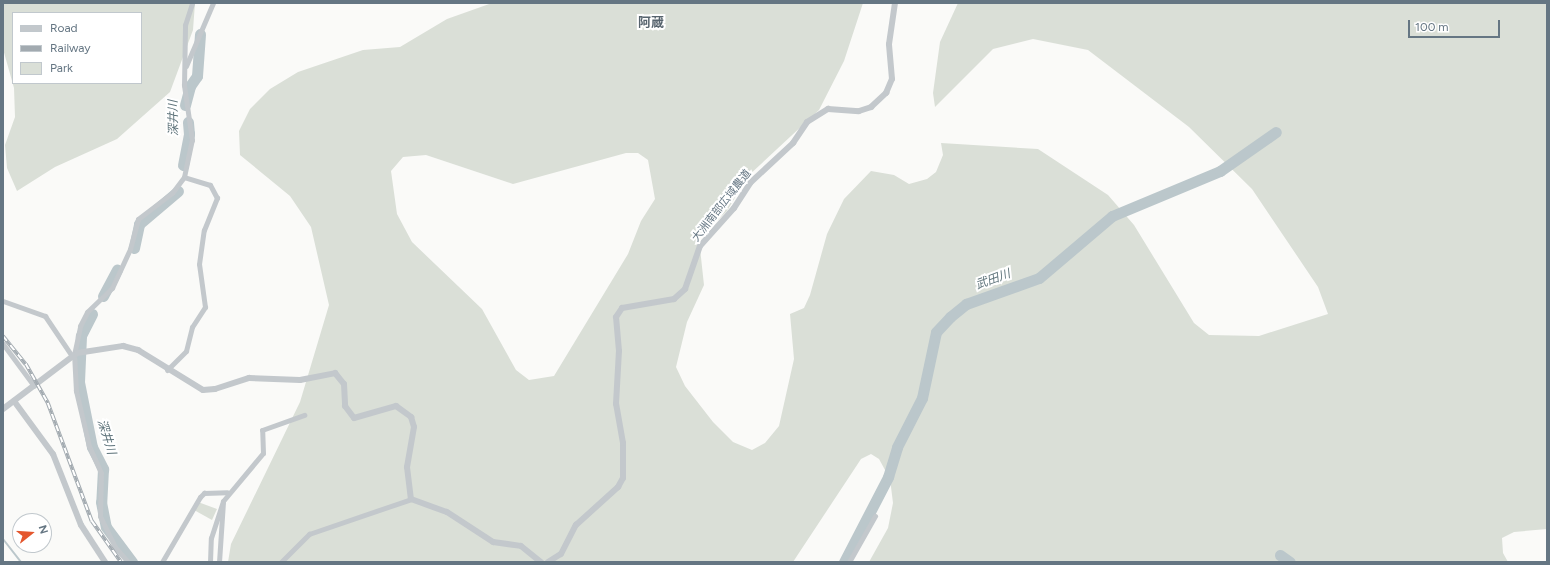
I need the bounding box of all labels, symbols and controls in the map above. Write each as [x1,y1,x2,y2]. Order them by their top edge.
legend [12,12,142,84]
scale bar [1410,12,1502,38]
district label: 阿蔵 [638,15,664,31]
text: 100 m [1415,20,1449,34]
text: Road [50,21,78,35]
text: Railway [50,41,91,55]
text: Park [50,61,73,75]
water label: 深井川 [166,100,182,136]
street label: 大洲南部広域農道 [690,167,754,245]
water label: 武田川 [974,267,1012,293]
water label: 深井川 [94,418,118,456]
north arrow [12,513,52,553]
text: N [36,524,50,536]

